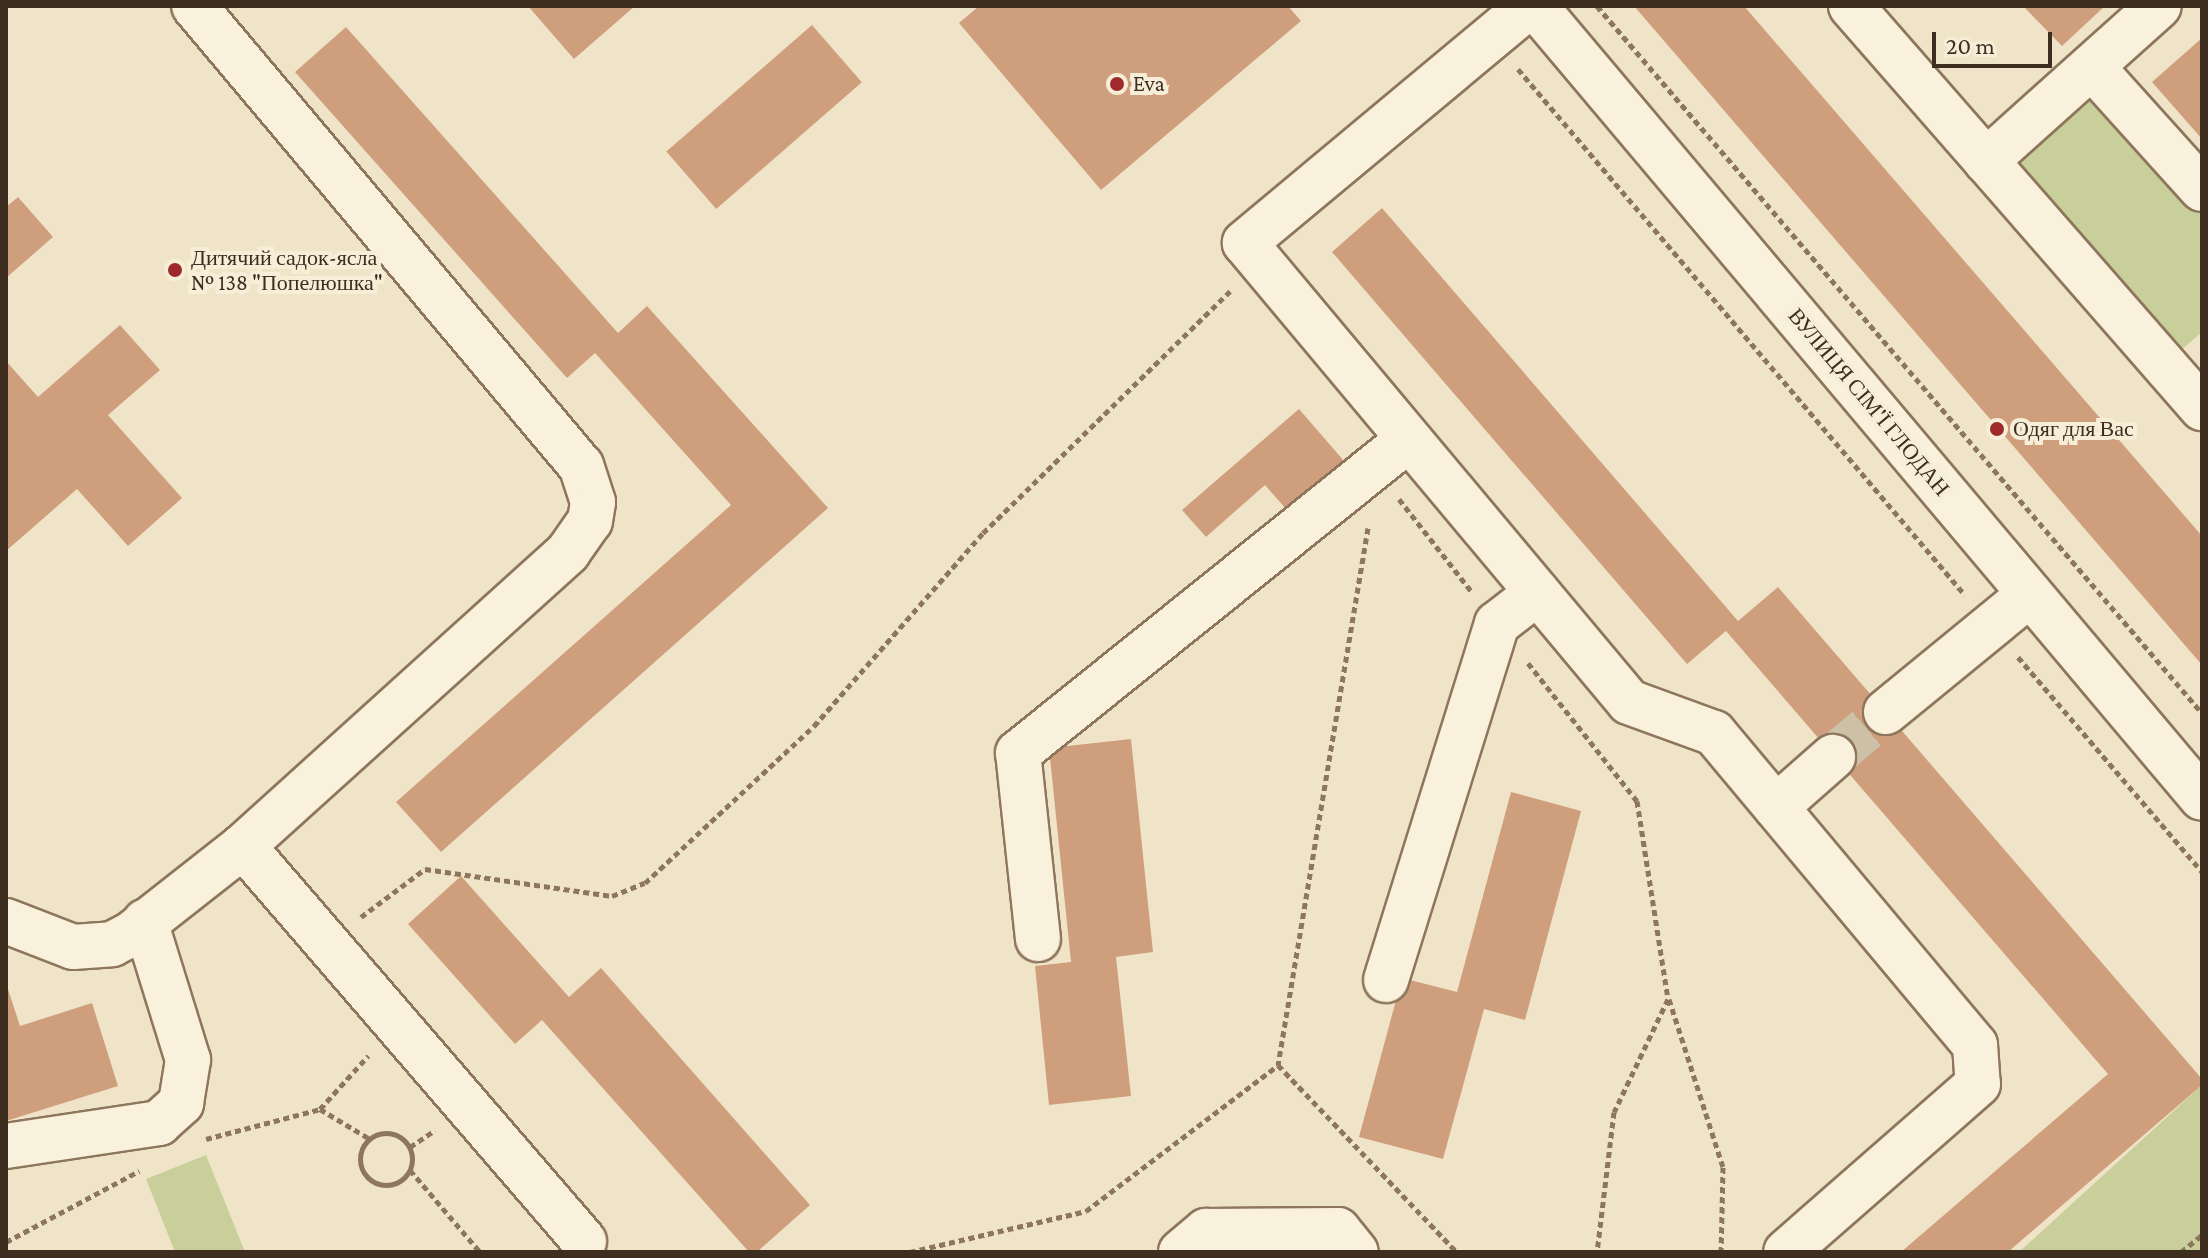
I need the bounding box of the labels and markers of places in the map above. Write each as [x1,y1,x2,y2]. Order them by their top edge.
place label: Eva [1133,71,1165,97]
marker: Eva [1108,75,1126,93]
place label: Дитячий садок-ясла № 138 "Попелюшка" [191,244,383,296]
marker: Дитячий садок-ясла № 138 "Попелюшка" [166,261,184,279]
place label: Одяг для Вас [2013,416,2134,442]
marker: Одяг для Вас [1988,420,2006,438]

